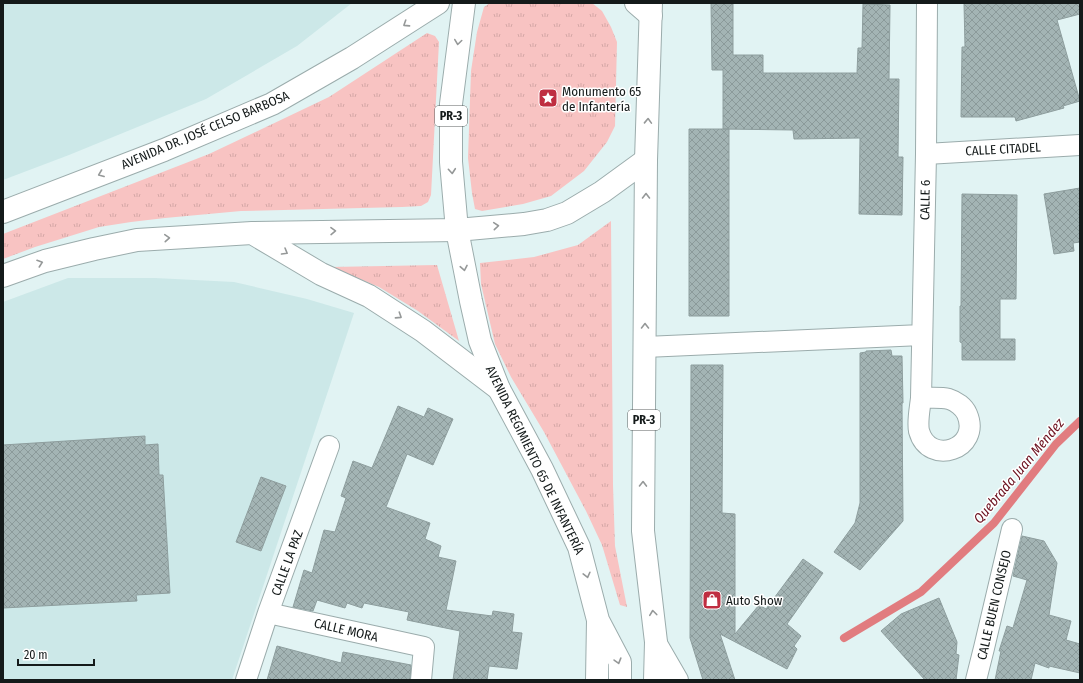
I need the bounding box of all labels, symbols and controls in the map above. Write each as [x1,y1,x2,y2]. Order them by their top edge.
one-way arrow [403,19,410,27]
one-way arrow [454,38,463,45]
place label: Monumento 65 de Infantería [562,84,641,114]
place icon: Monumento 65 de Infantería [537,87,559,109]
street label: AVENIDA DR. JOSÉ CELSO BARBOSA [119,88,291,172]
road number: PR-3 [435,106,467,126]
one-way arrow [643,118,652,124]
street label: CALLE CITADEL [965,140,1041,158]
one-way arrow [447,168,456,174]
one-way arrow [98,169,105,177]
street label: CALLE 6 [917,180,933,220]
one-way arrow [642,193,650,199]
one-way arrow [493,222,499,231]
one-way arrow [330,227,336,236]
one-way arrow [164,234,170,243]
one-way arrow [281,248,288,255]
one-way arrow [36,259,43,267]
one-way arrow [460,265,468,271]
one-way arrow [394,311,401,318]
one-way arrow [641,323,649,329]
street label: AVENIDA REGIMIENTO 65 DE INFANTERÍA [483,363,587,557]
road number: PR-3 [628,410,660,430]
water label: Quebrada Juan Méndez [970,415,1068,527]
one-way arrow [639,481,647,487]
street label: CALLE LA PAZ [268,528,306,598]
street label: CALLE BUEN CONSEJO [974,549,1014,661]
one-way arrow [582,572,590,579]
shop icon: Auto Show [701,589,723,611]
place label: Auto Show [726,593,783,608]
one-way arrow [649,610,658,616]
street label: CALLE MORA [312,615,380,645]
scale bar [18,641,94,667]
text: 20 m [24,648,48,662]
one-way arrow [614,658,622,665]

